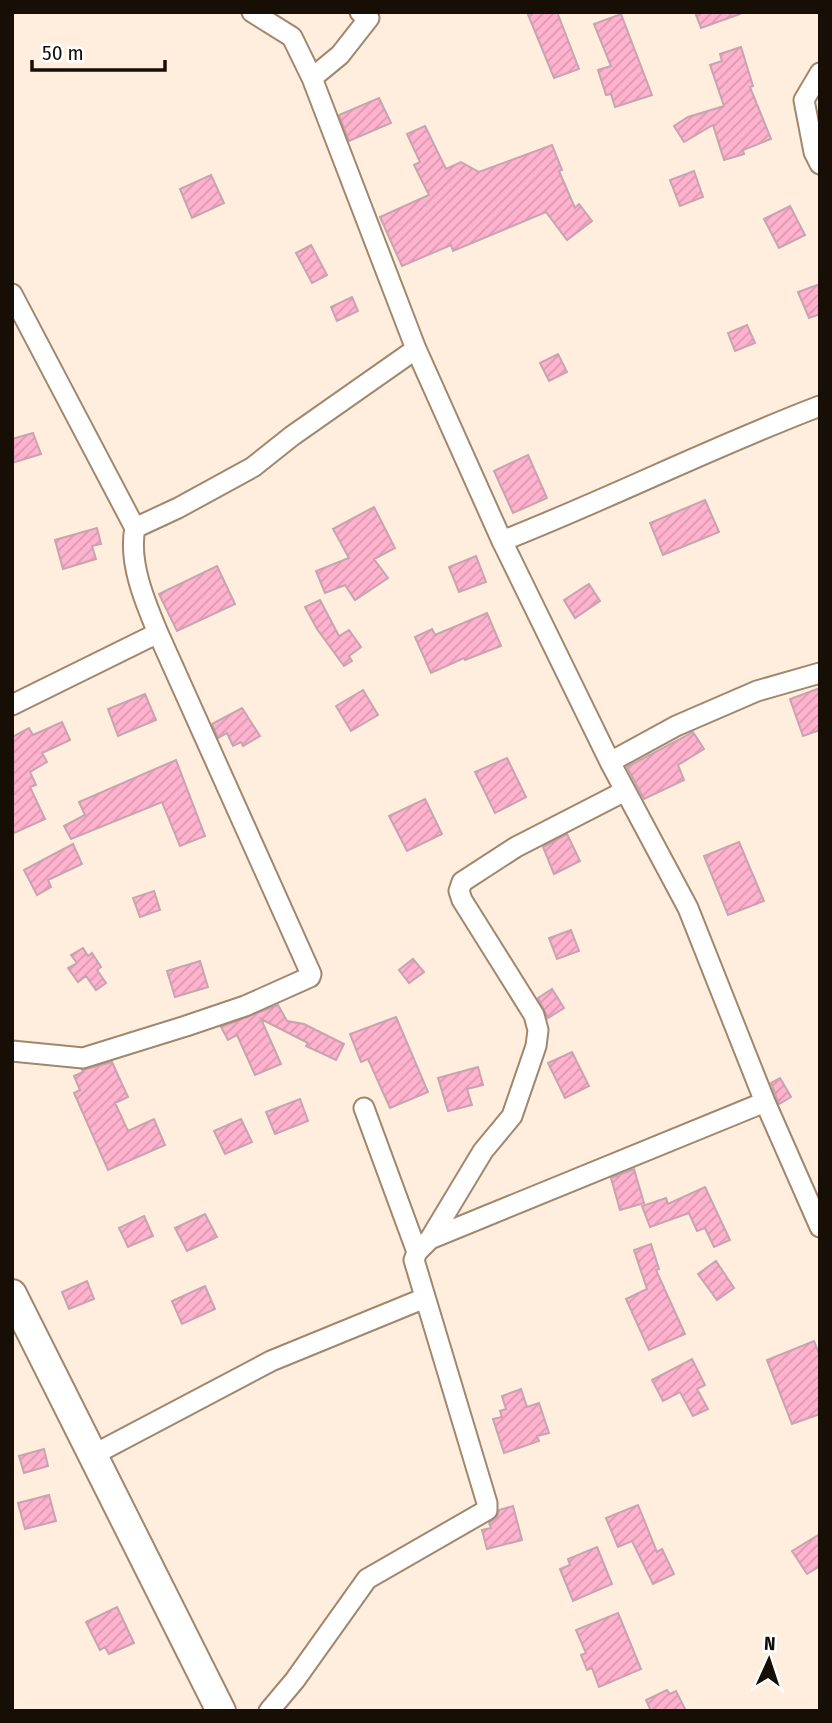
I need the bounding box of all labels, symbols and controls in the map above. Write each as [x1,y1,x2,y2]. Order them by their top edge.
scale bar [32,28,164,72]
text: 50 m [42,40,84,66]
north arrow [734,1625,804,1695]
text: N [764,1632,776,1655]

